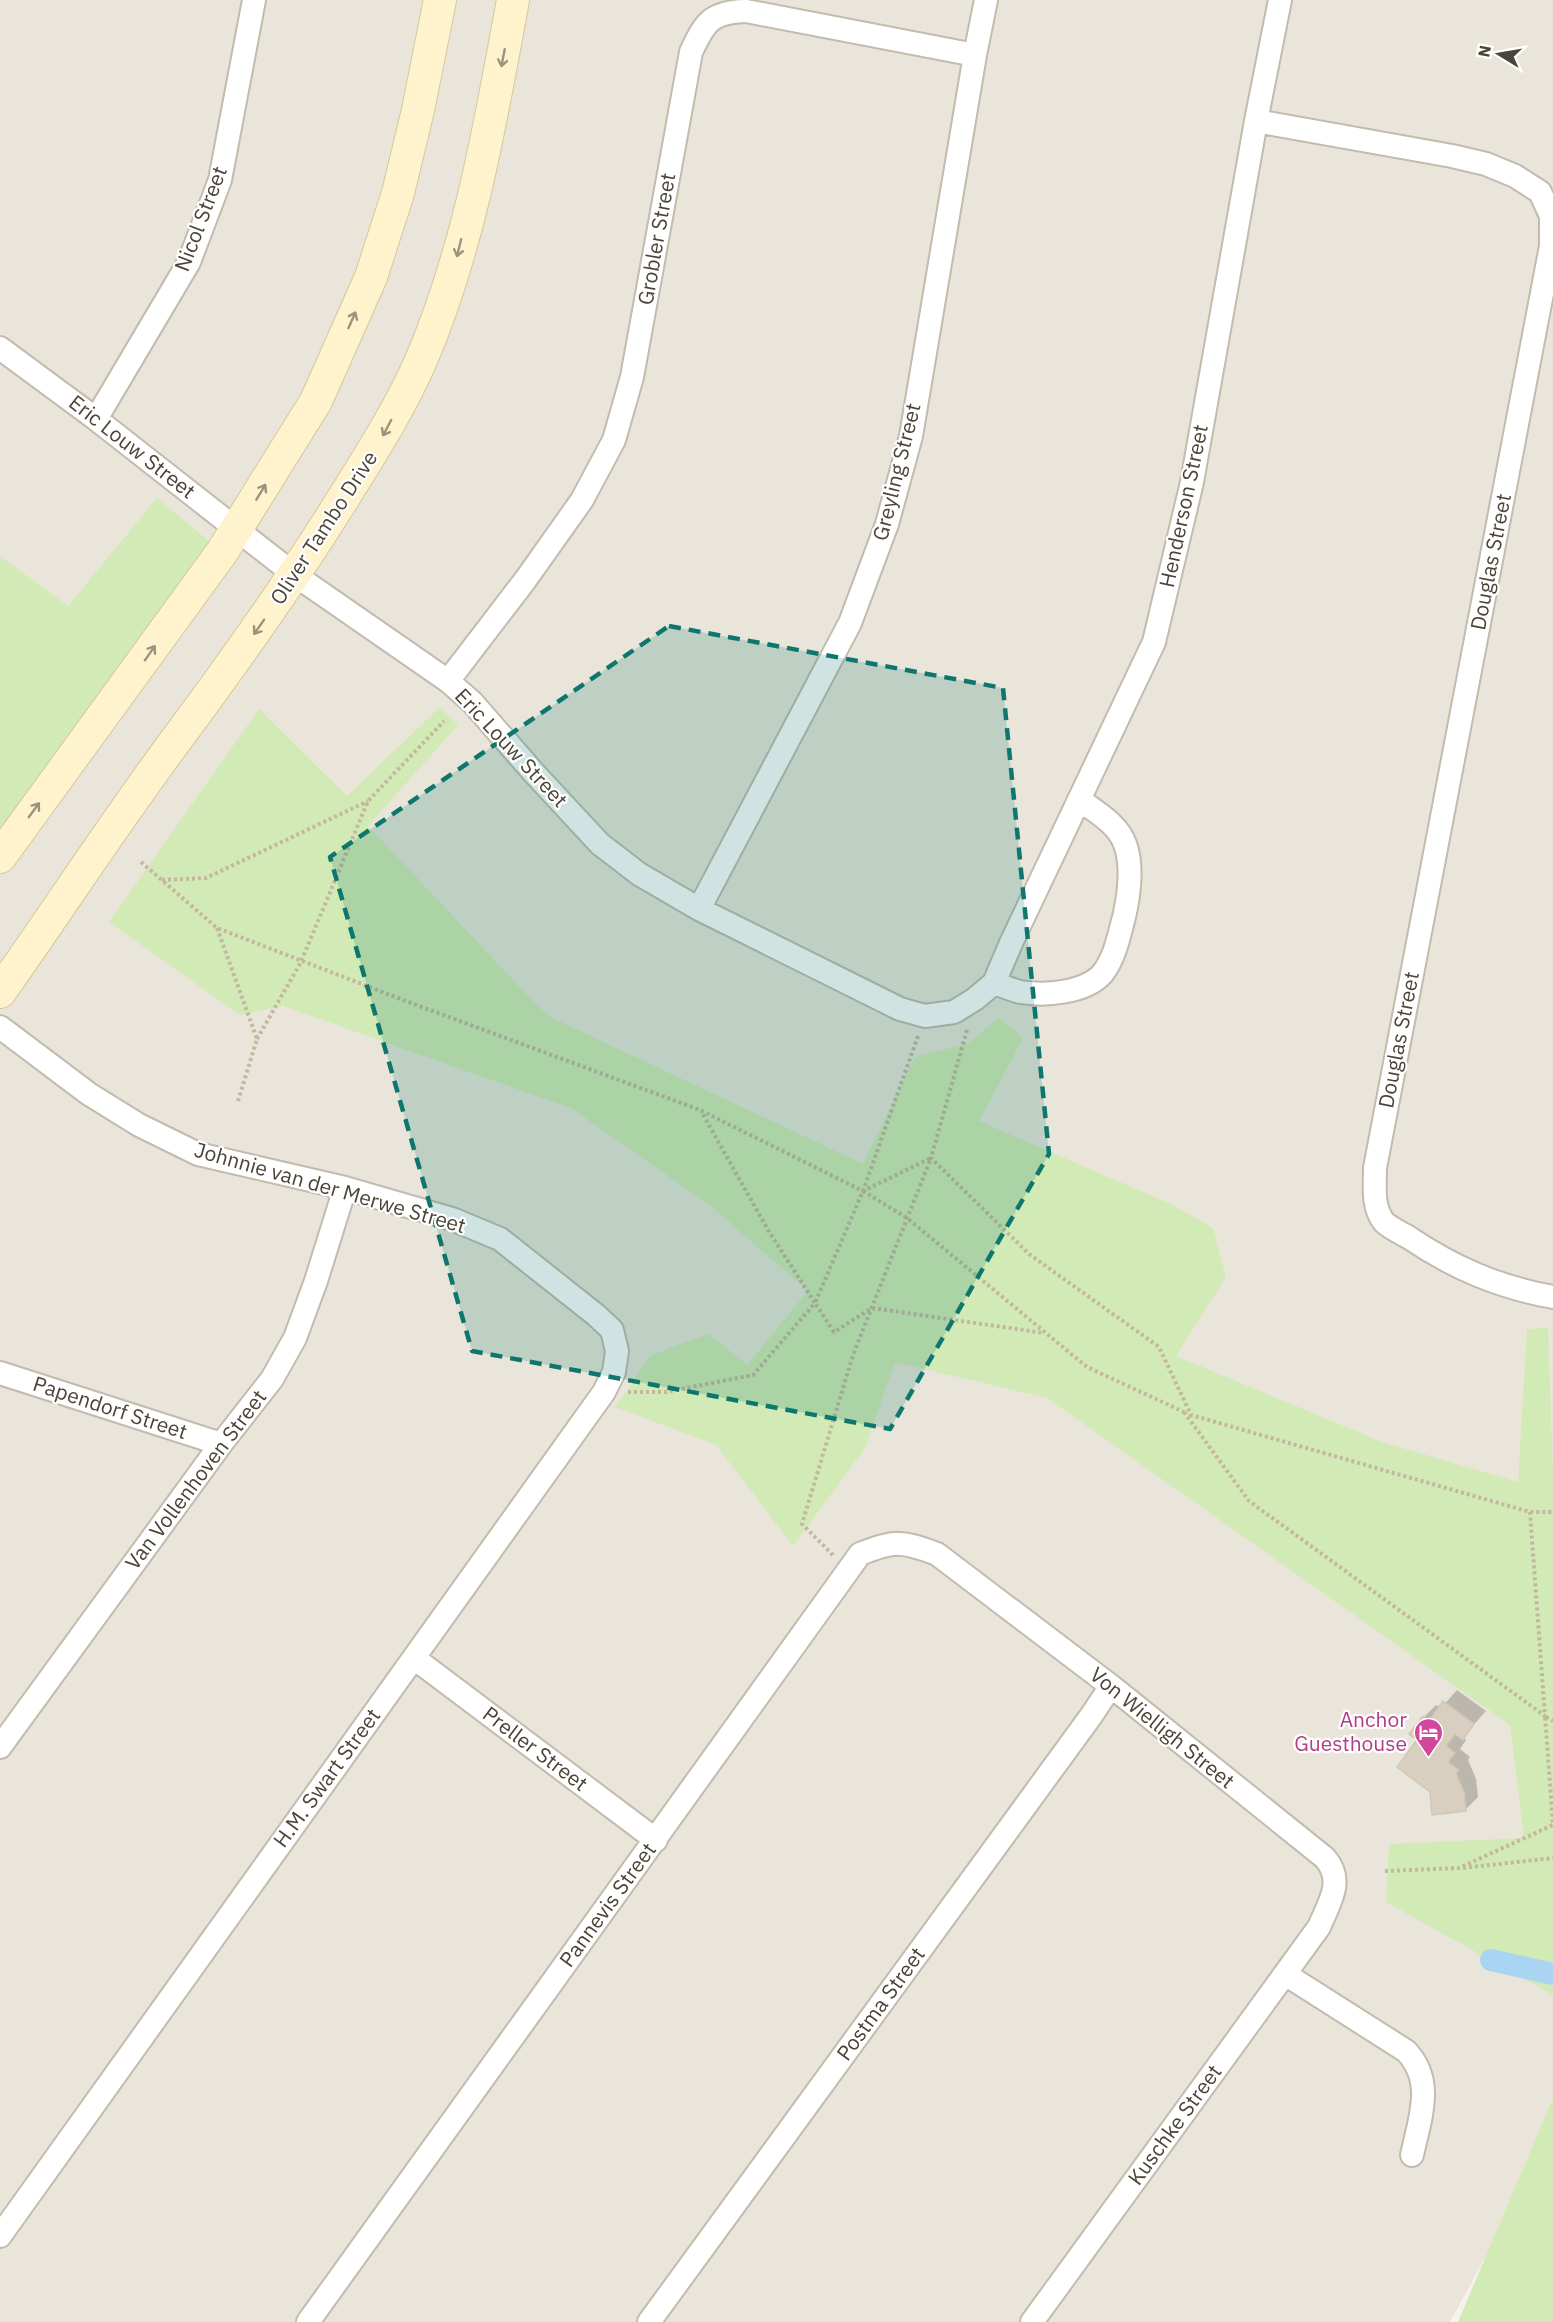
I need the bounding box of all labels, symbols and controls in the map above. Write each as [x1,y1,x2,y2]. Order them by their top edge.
north arrow [1469,24,1529,84]
text: N [1473,44,1495,59]
one-way arrow [497,47,508,67]
street label: Nicol Street [167,162,233,275]
street label: Grobler Street [631,171,681,307]
one-way arrow [453,238,465,257]
one-way arrow [347,312,359,330]
street label: Eric Louw Street [64,388,202,504]
street label: Greyling Street [865,400,927,543]
one-way arrow [380,419,392,437]
street label: Henderson Street [1152,422,1214,590]
street label: Oliver Tambo Drive [263,445,383,610]
one-way arrow [255,484,267,501]
street label: Douglas Street [1463,491,1517,633]
one-way arrow [253,619,265,635]
one-way arrow [144,645,156,661]
street label: Eric Louw Street [449,682,574,813]
one-way arrow [28,802,41,818]
street label: Douglas Street [1371,969,1425,1111]
street label: Johnnie van der Merwe Street [191,1135,469,1239]
street label: Papendorf Street [30,1369,191,1445]
street label: Van Vollenhoven Street [118,1384,272,1575]
street label: Von Wielligh Street [1084,1660,1241,1794]
street label: Preller Street [477,1699,594,1797]
street label: H.M. Swart Street [266,1702,386,1853]
place label: Anchor Guesthouse [1294,1705,1407,1757]
hotel icon: Anchor Guesthouse [1412,1716,1444,1758]
street label: Pannevis Street [553,1837,662,1972]
street label: Postma Street [830,1941,931,2066]
street label: Kuschke Street [1121,2059,1227,2190]

